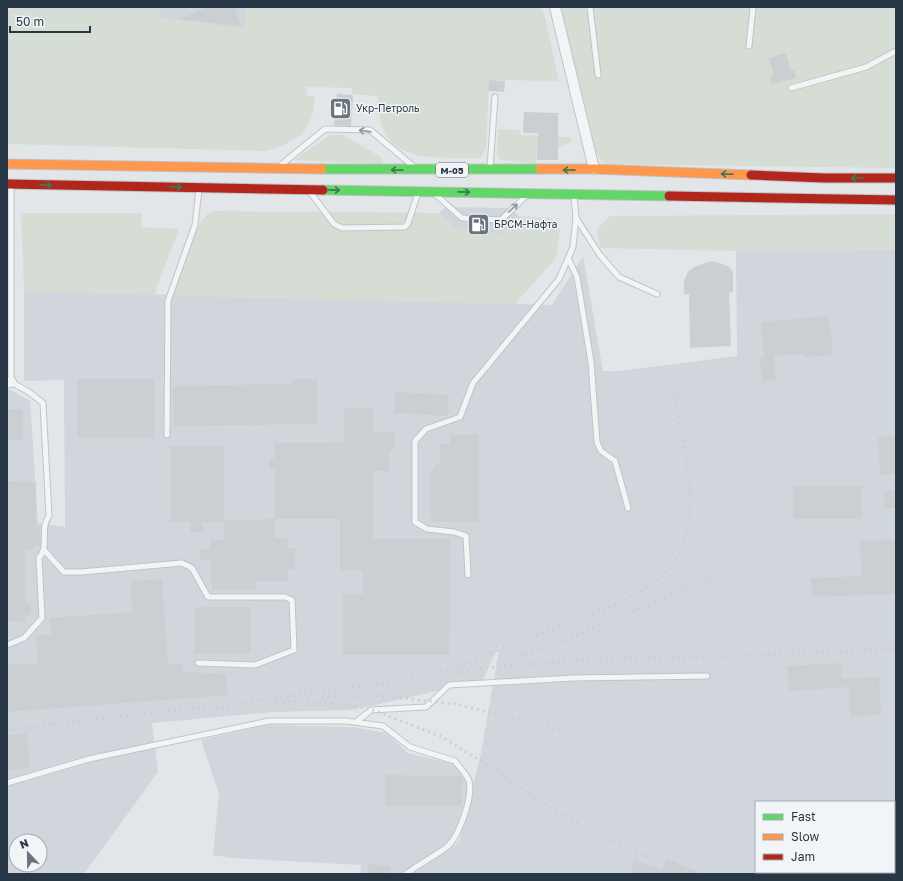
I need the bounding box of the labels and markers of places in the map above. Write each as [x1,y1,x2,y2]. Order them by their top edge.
fuel station icon: Укр-Петроль [328,95,354,121]
place label: Укр-Петроль [356,102,419,114]
fuel station icon: БРСМ-Нафта [466,211,492,237]
place label: БРСМ-Нафта [494,218,557,230]

